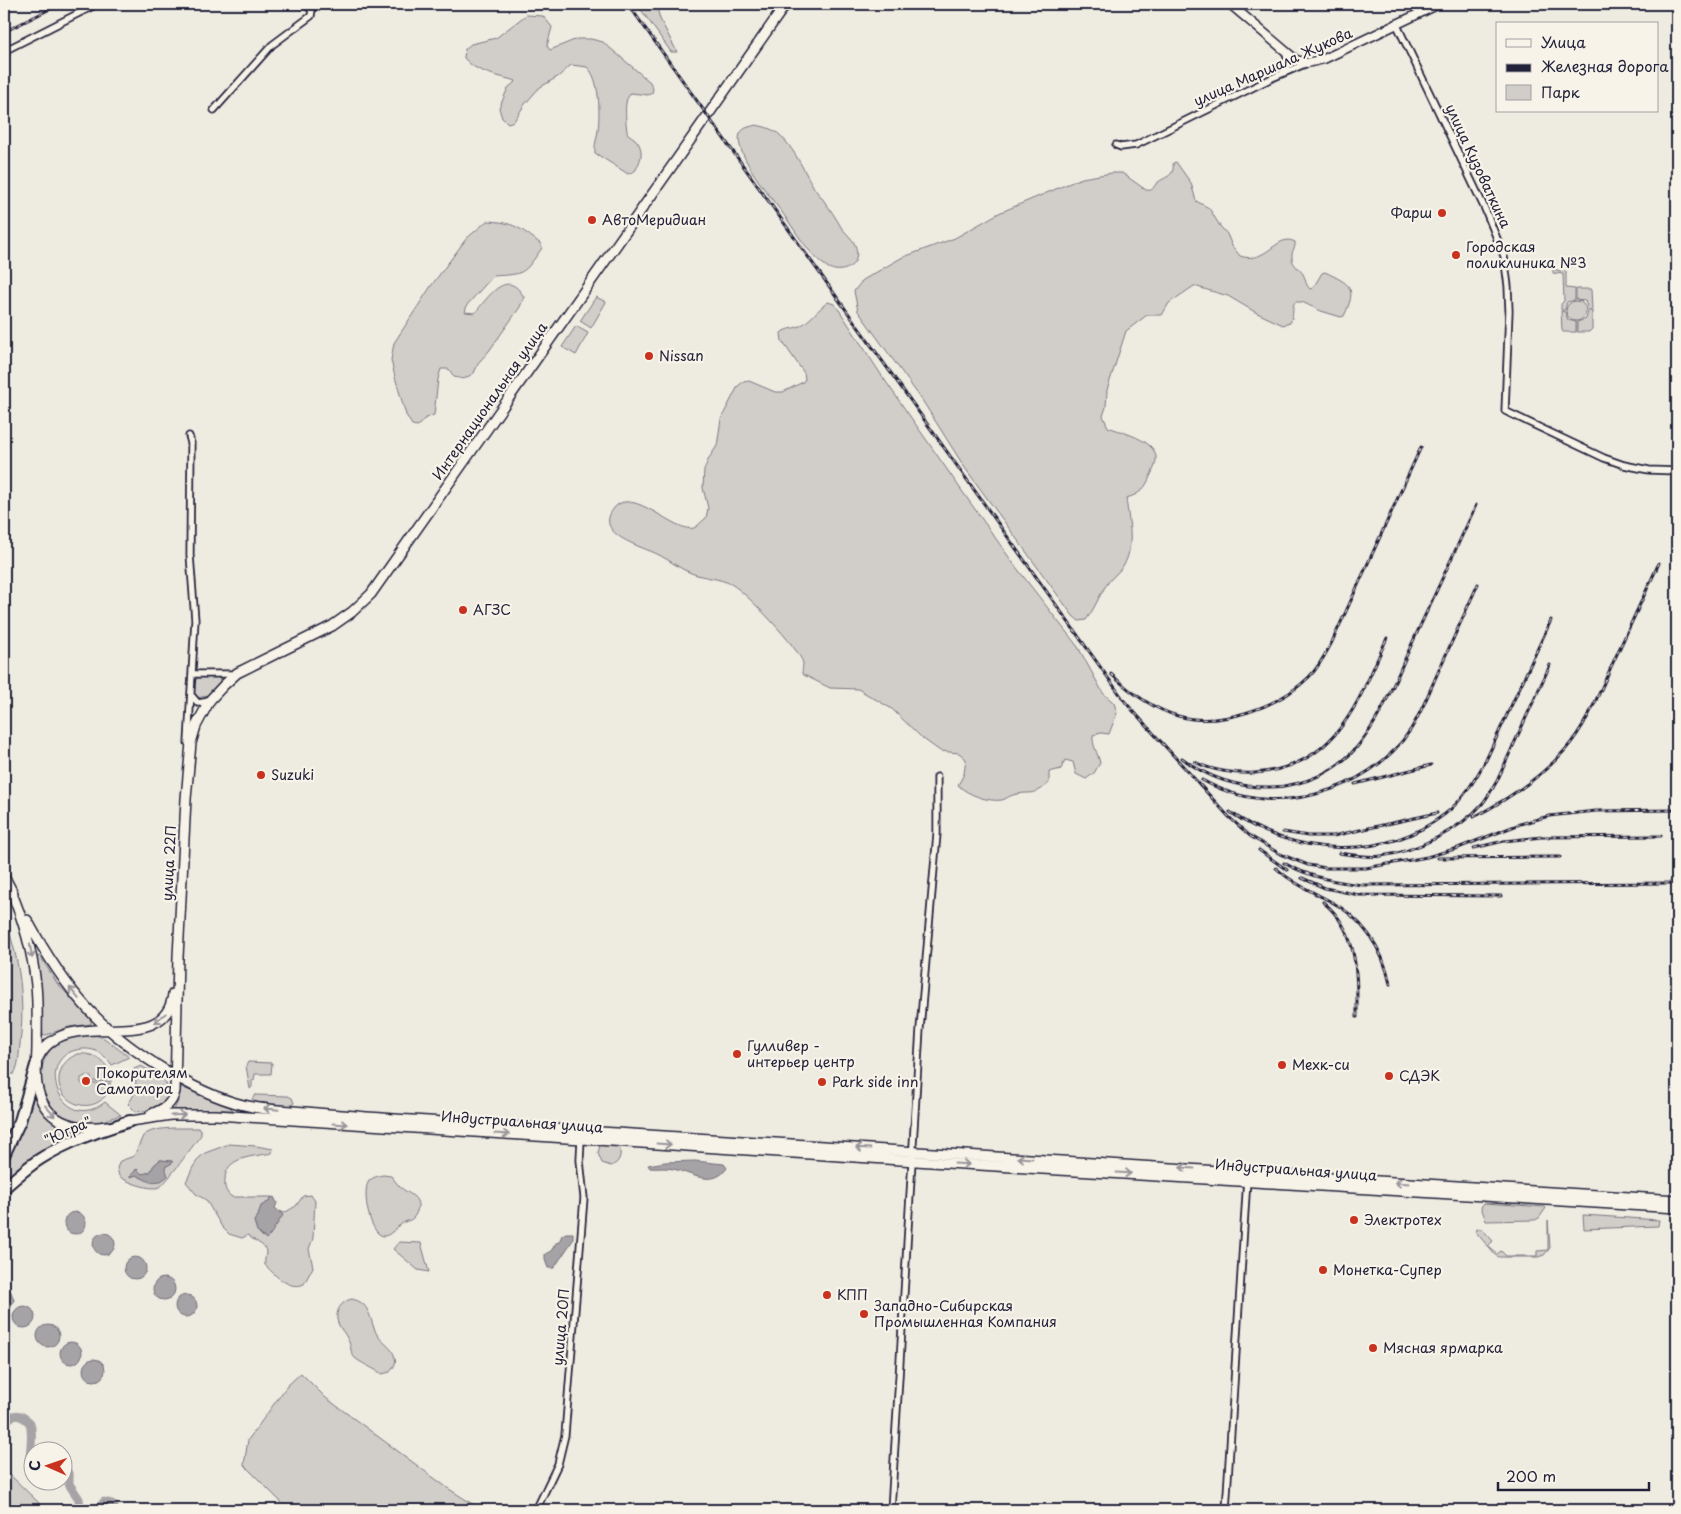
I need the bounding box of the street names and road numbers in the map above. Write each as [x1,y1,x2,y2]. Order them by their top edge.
street label: улица Маршала Жукова [1190,22,1356,111]
street label: улица Кузоваткина [1440,100,1517,232]
street label: Интернациональная улица [427,317,552,484]
street label: улица 22П [156,824,181,901]
street label: Индустриальная улица [440,1105,604,1138]
street label: "Югра" [41,1111,95,1150]
street label: Индустриальная улица [1214,1153,1378,1186]
street label: улица 20П [547,1288,574,1366]

